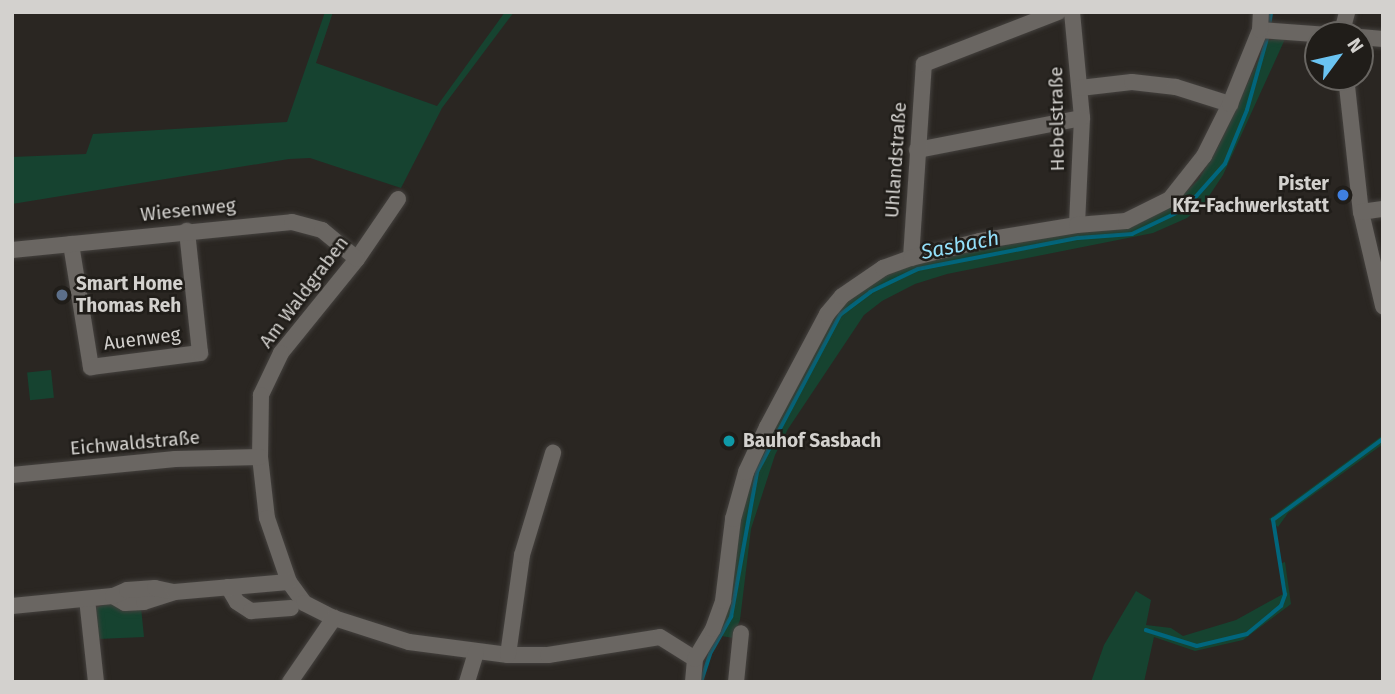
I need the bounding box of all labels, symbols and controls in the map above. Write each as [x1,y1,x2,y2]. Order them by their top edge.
north arrow [1304,21,1374,91]
text: N [1342,34,1368,57]
street label: Hebelstraße [1045,66,1069,172]
street label: Uhlandstraße [881,101,911,219]
place label: Pister Kfz-Fachwerkstatt [1172,173,1329,217]
marker: Pister Kfz-Fachwerkstatt [1335,187,1351,203]
street label: Wiesenweg [139,194,237,226]
water label: Sasbach [919,225,1001,265]
street label: Am Waldgraben [255,232,353,352]
place label: Smart Home Thomas Reh [76,273,183,317]
marker: Smart Home Thomas Reh [54,287,70,303]
street label: Auenweg [102,323,182,355]
street label: Eichwaldstraße [69,426,201,460]
place label: Bauhof Sasbach [743,430,881,452]
marker: Bauhof Sasbach [721,433,737,449]

